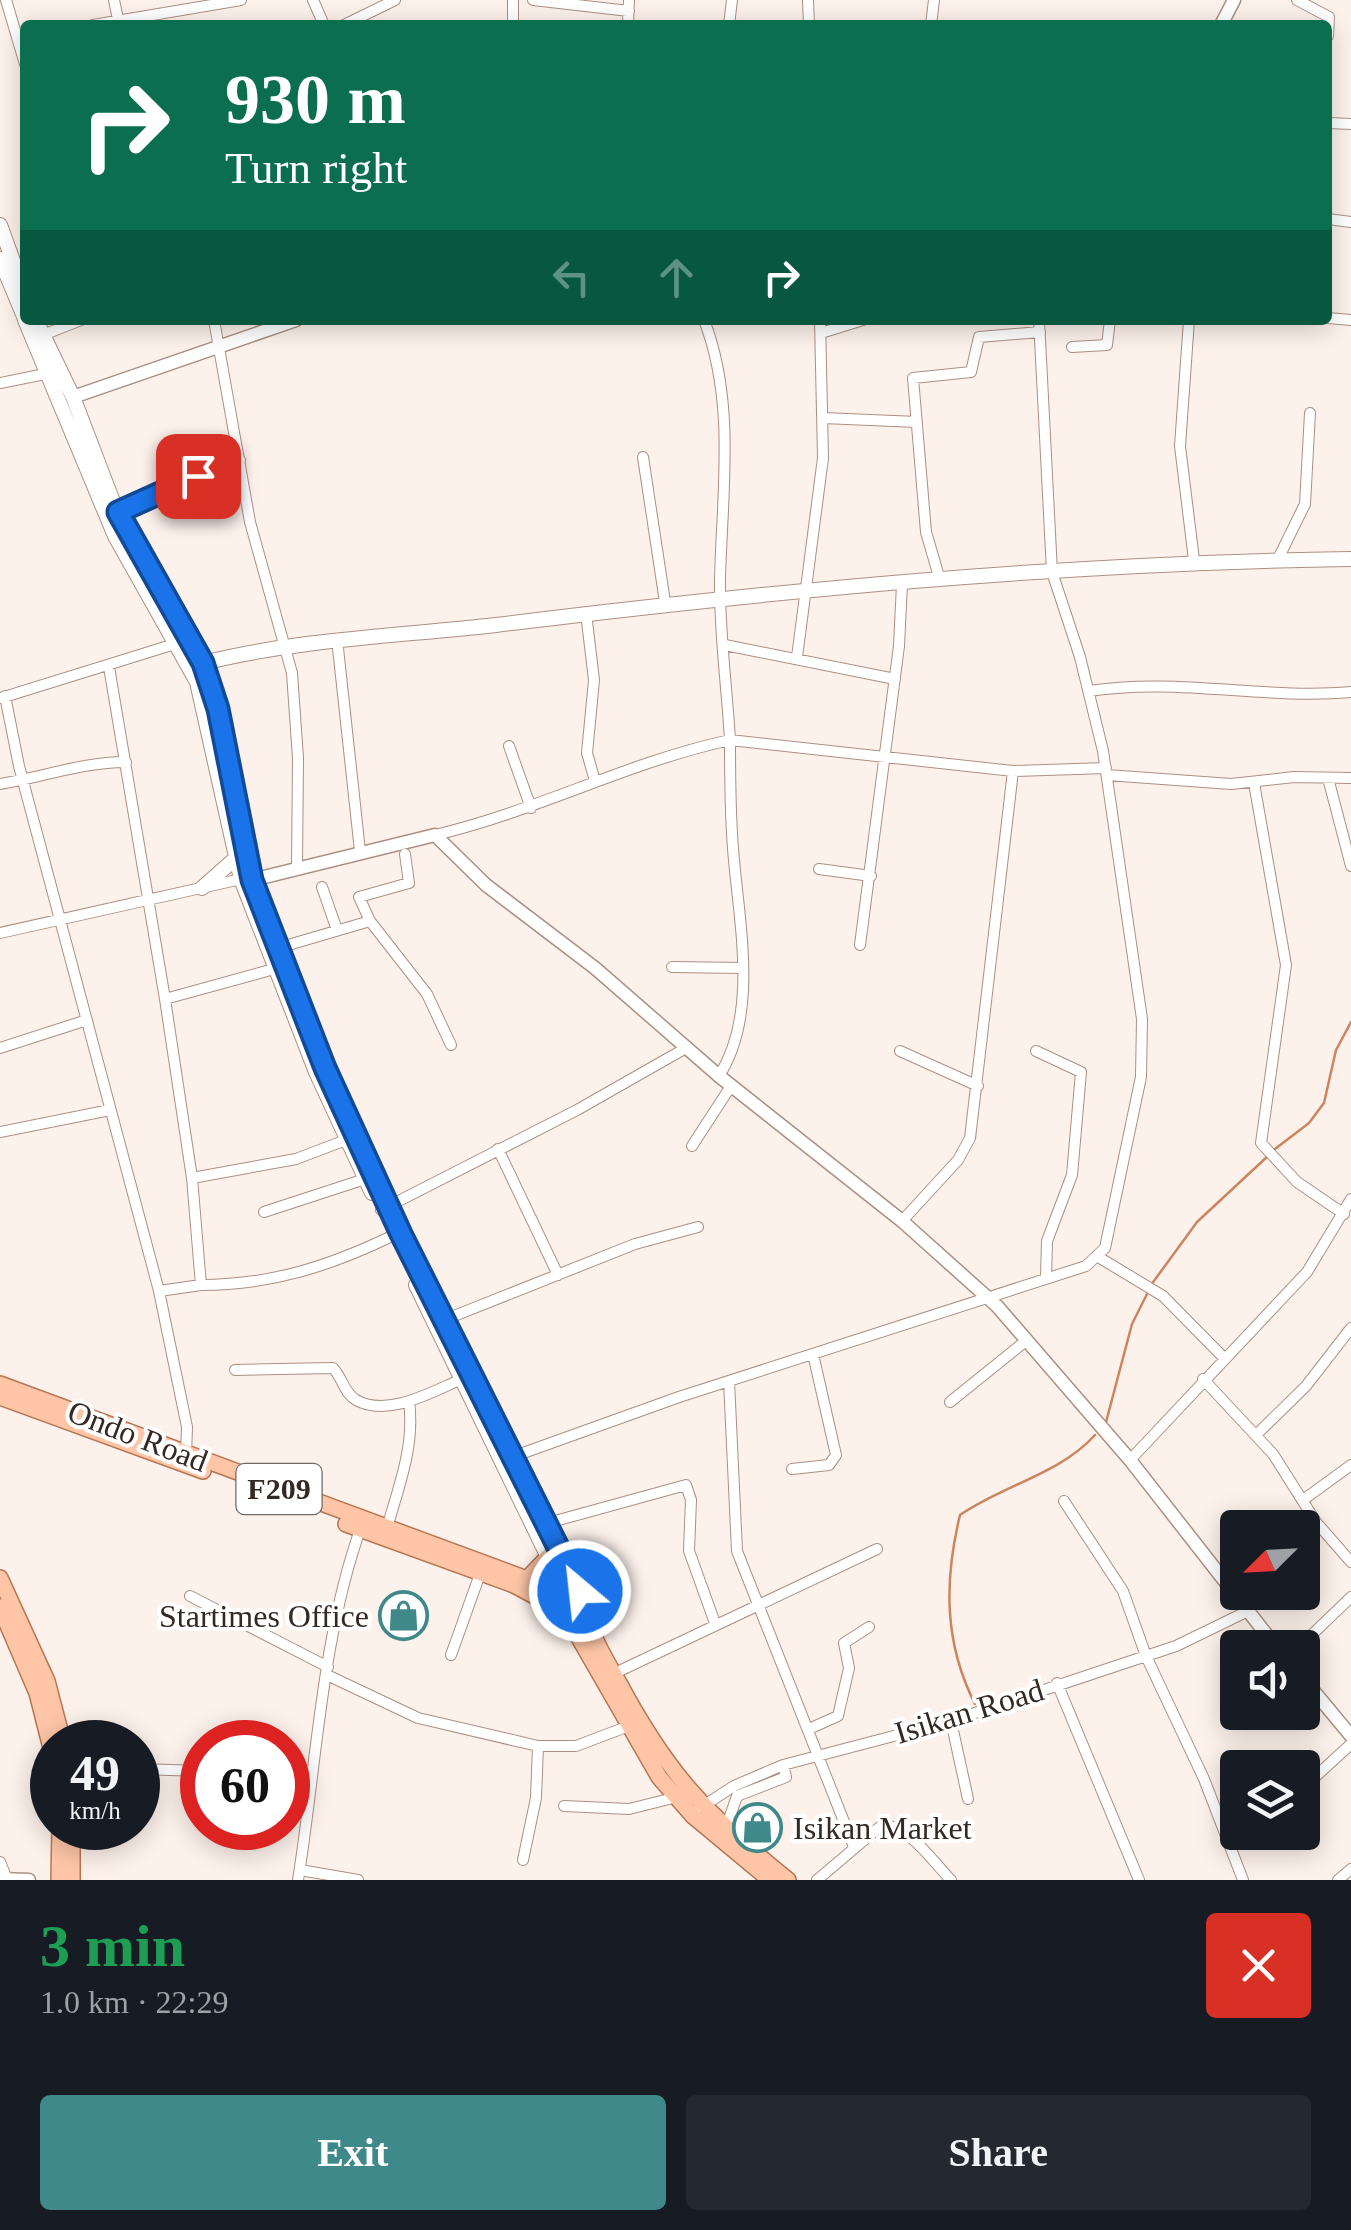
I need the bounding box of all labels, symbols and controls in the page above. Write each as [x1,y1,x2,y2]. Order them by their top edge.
icon: right [60,60,190,190]
text: 930 m [225,61,406,138]
text: Turn right [225,143,407,193]
icon: left [544,250,599,305]
icon: ahead [649,250,704,305]
icon: right [754,250,809,305]
pin [156,434,241,519]
icon: arrive [171,449,226,504]
street label: Ondo Road [63,1393,213,1479]
road number: F209 [236,1464,322,1514]
north arrow [1220,1510,1320,1610]
map controls [1220,1510,1320,1850]
position arrow [528,1539,632,1643]
shop icon: Startimes Office [378,1590,430,1642]
place label: Startimes Office [159,1598,369,1634]
button: sound [1220,1630,1320,1730]
street label: Isikan Road [890,1671,1048,1751]
speed limit sign: 60 [180,1720,310,1850]
text: 49 [70,1745,120,1801]
button: layers [1220,1750,1320,1850]
text: km/h [69,1797,121,1824]
shop icon: Isikan Market [732,1802,784,1854]
place label: Isikan Market [793,1810,972,1846]
text: 3 min [40,1913,185,1979]
button: close [1206,1913,1311,2018]
text: 1.0 km · 22:29 [40,1984,228,2020]
button: Exit [40,2095,666,2210]
button: Share [686,2095,1311,2210]

